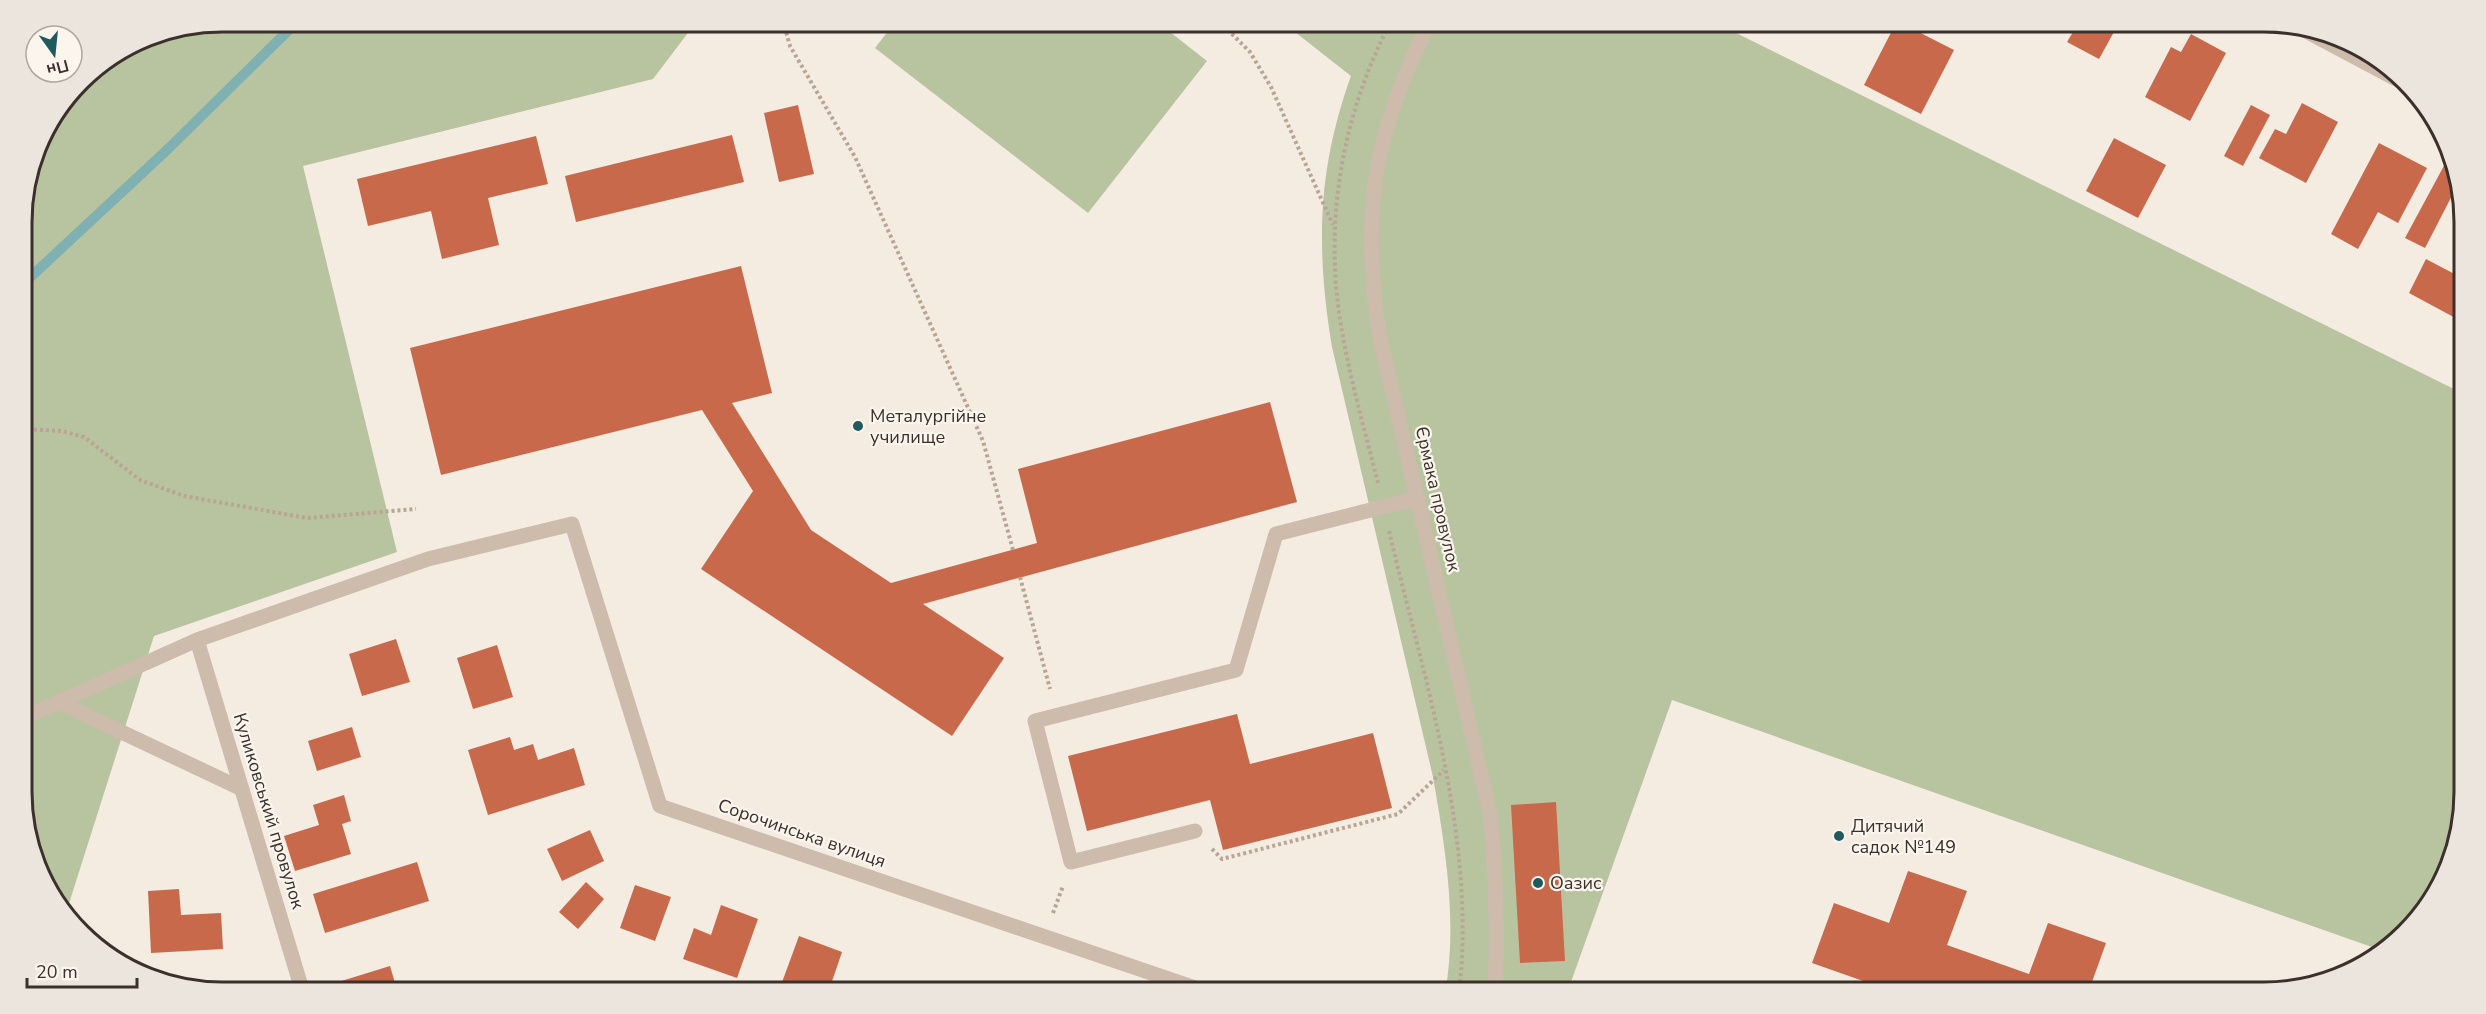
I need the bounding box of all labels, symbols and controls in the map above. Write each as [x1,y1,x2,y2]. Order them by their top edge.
north arrow [24,24,84,84]
text: Пн [44,54,71,81]
place label: Металургійне училище [870,404,986,449]
marker: Металургійне училище [851,419,865,433]
street label: Єрмака провулок [1410,424,1466,574]
street label: Куликовський провулок [228,710,310,912]
street label: Сорочинська вулиця [715,793,889,873]
place label: Дитячий садок №149 [1851,814,1956,859]
marker: Дитячий садок №149 [1832,829,1846,843]
place label: Оазис [1550,871,1602,895]
marker: Оазис [1531,876,1545,890]
scale bar [27,951,136,989]
text: 20 m [36,960,78,984]

